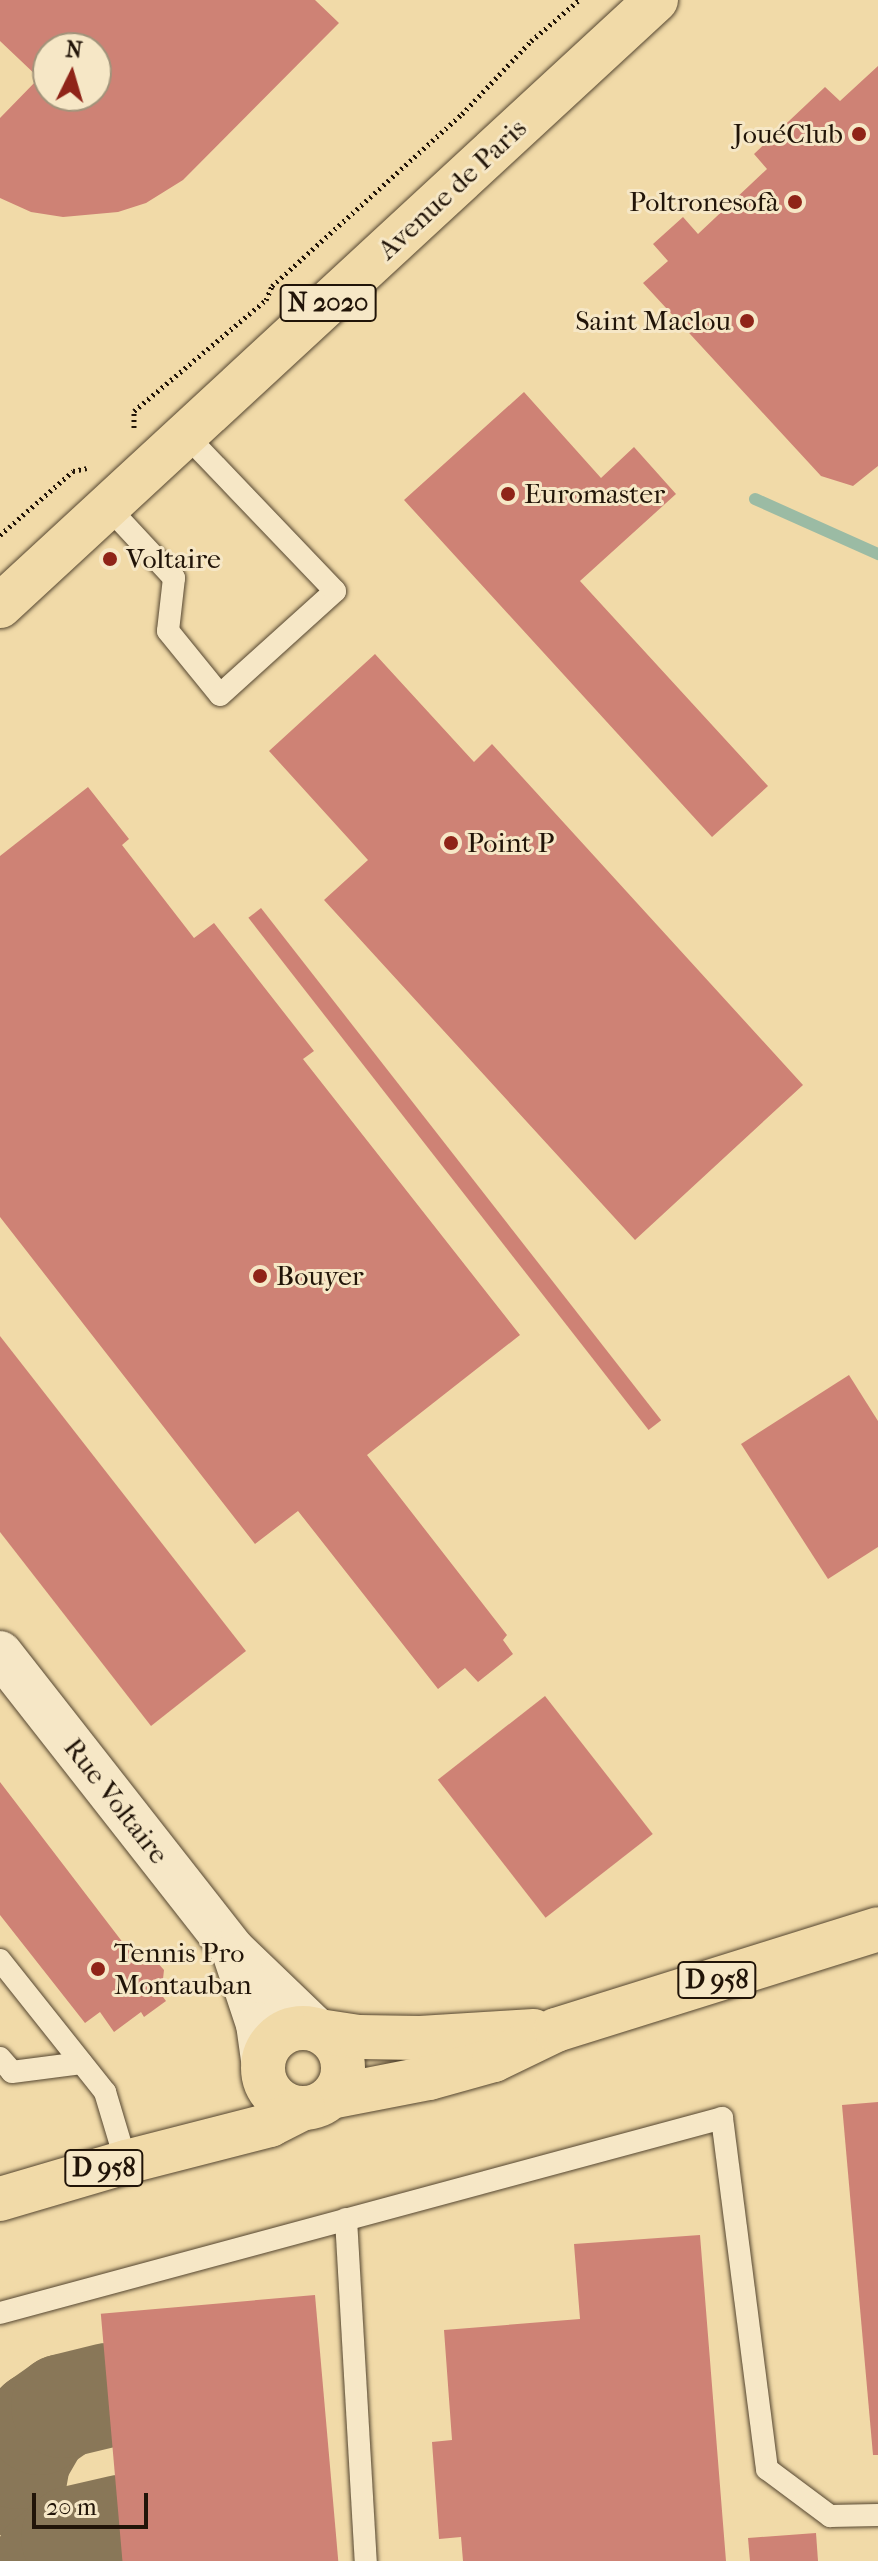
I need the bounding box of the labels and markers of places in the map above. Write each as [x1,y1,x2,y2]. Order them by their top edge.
place label: JouéClub [733,117,843,151]
marker: JouéClub [850,125,868,143]
place label: Poltronesofà [629,185,779,219]
marker: Poltronesofà [786,193,804,211]
place label: Saint Maclou [575,304,731,338]
marker: Saint Maclou [738,312,756,330]
place label: Euromaster [524,477,665,511]
marker: Euromaster [499,485,517,503]
place label: Voltaire [126,542,221,576]
marker: Voltaire [101,550,119,568]
place label: Point P [467,826,554,860]
marker: Point P [442,834,460,852]
place label: Bouyer [276,1259,364,1293]
marker: Bouyer [251,1267,269,1285]
place label: Tennis Pro Montauban [114,1936,252,2002]
marker: Tennis Pro Montauban [89,1960,107,1978]

